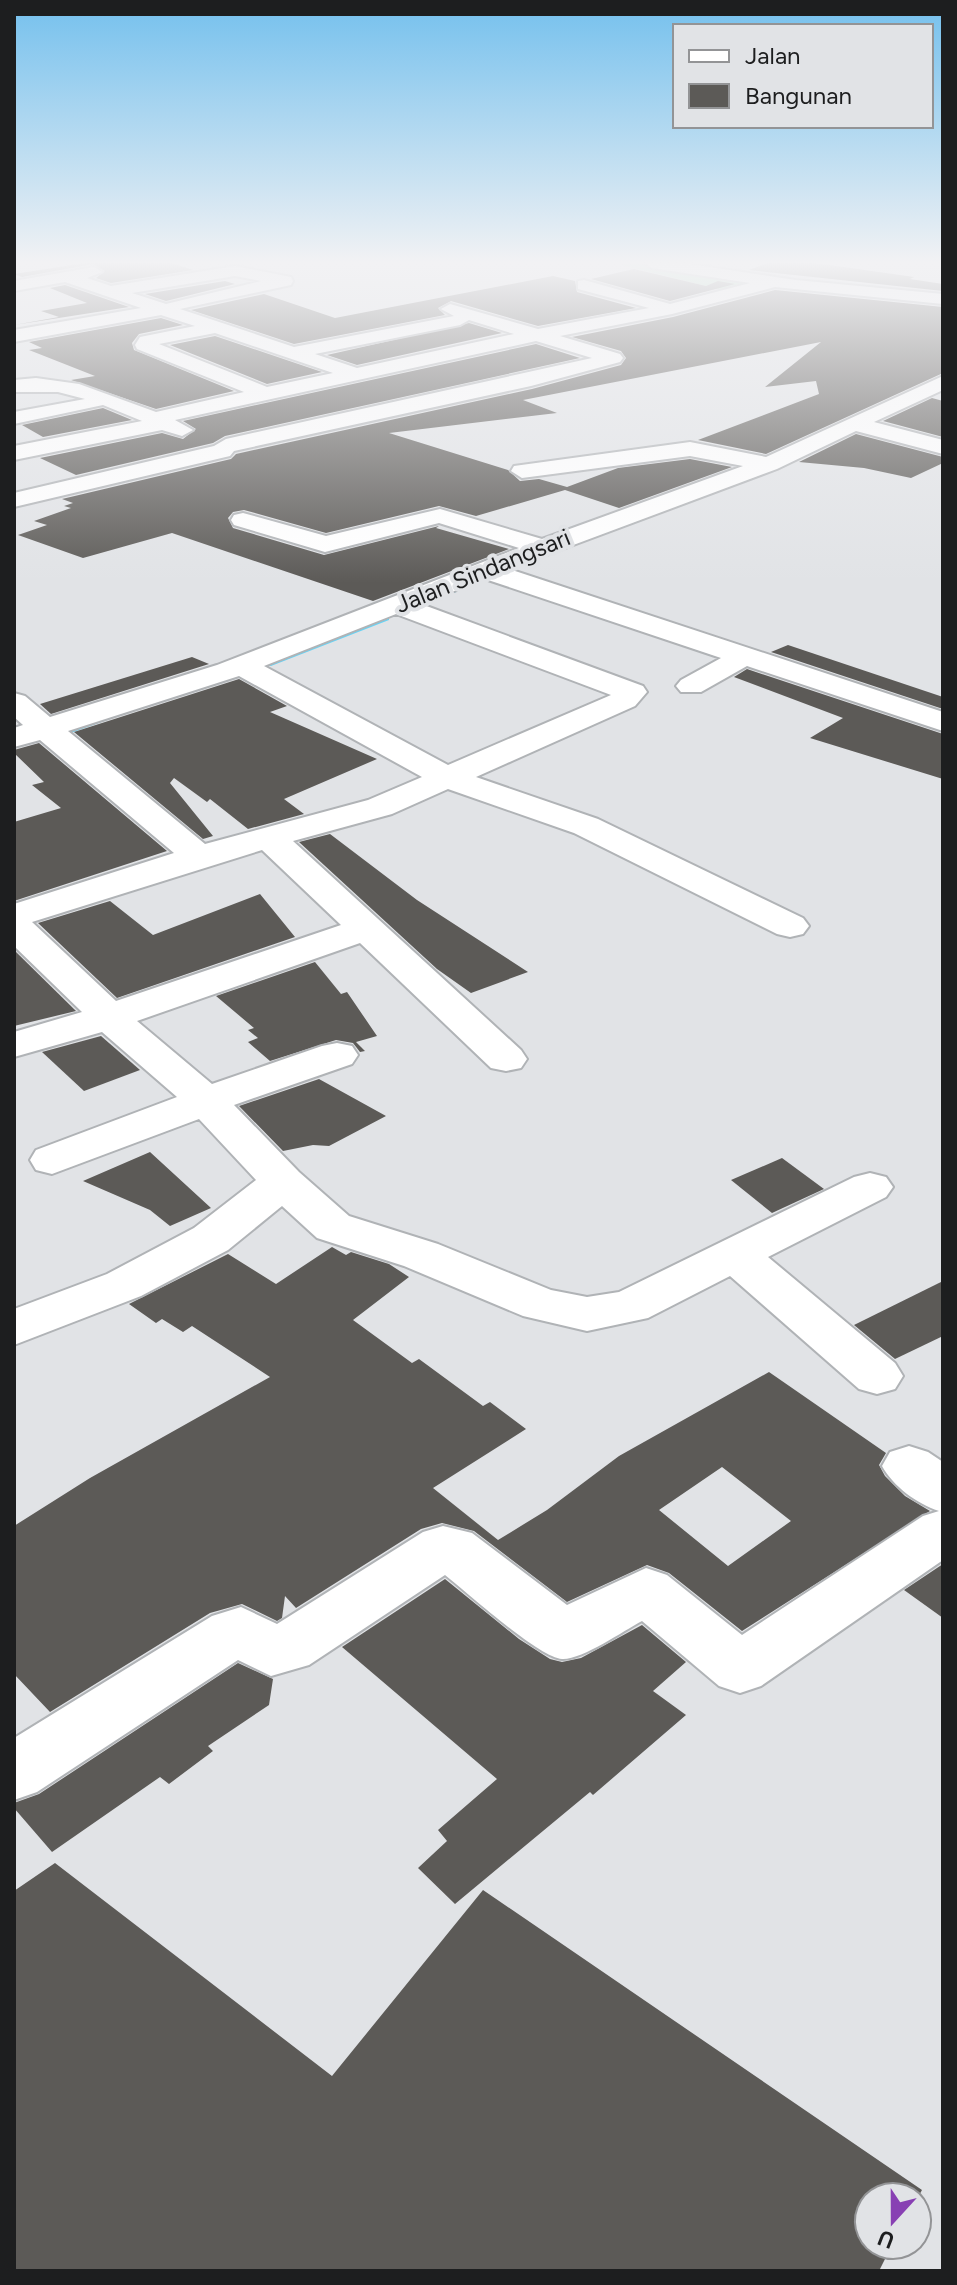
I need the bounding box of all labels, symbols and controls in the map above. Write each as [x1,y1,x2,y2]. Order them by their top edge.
legend [673,24,933,128]
text: Jalan [745,41,801,70]
text: Bangunan [745,81,852,110]
street label: Jalan Sindangsari [391,522,574,619]
north arrow [853,2181,933,2261]
text: U [874,2224,898,2255]

